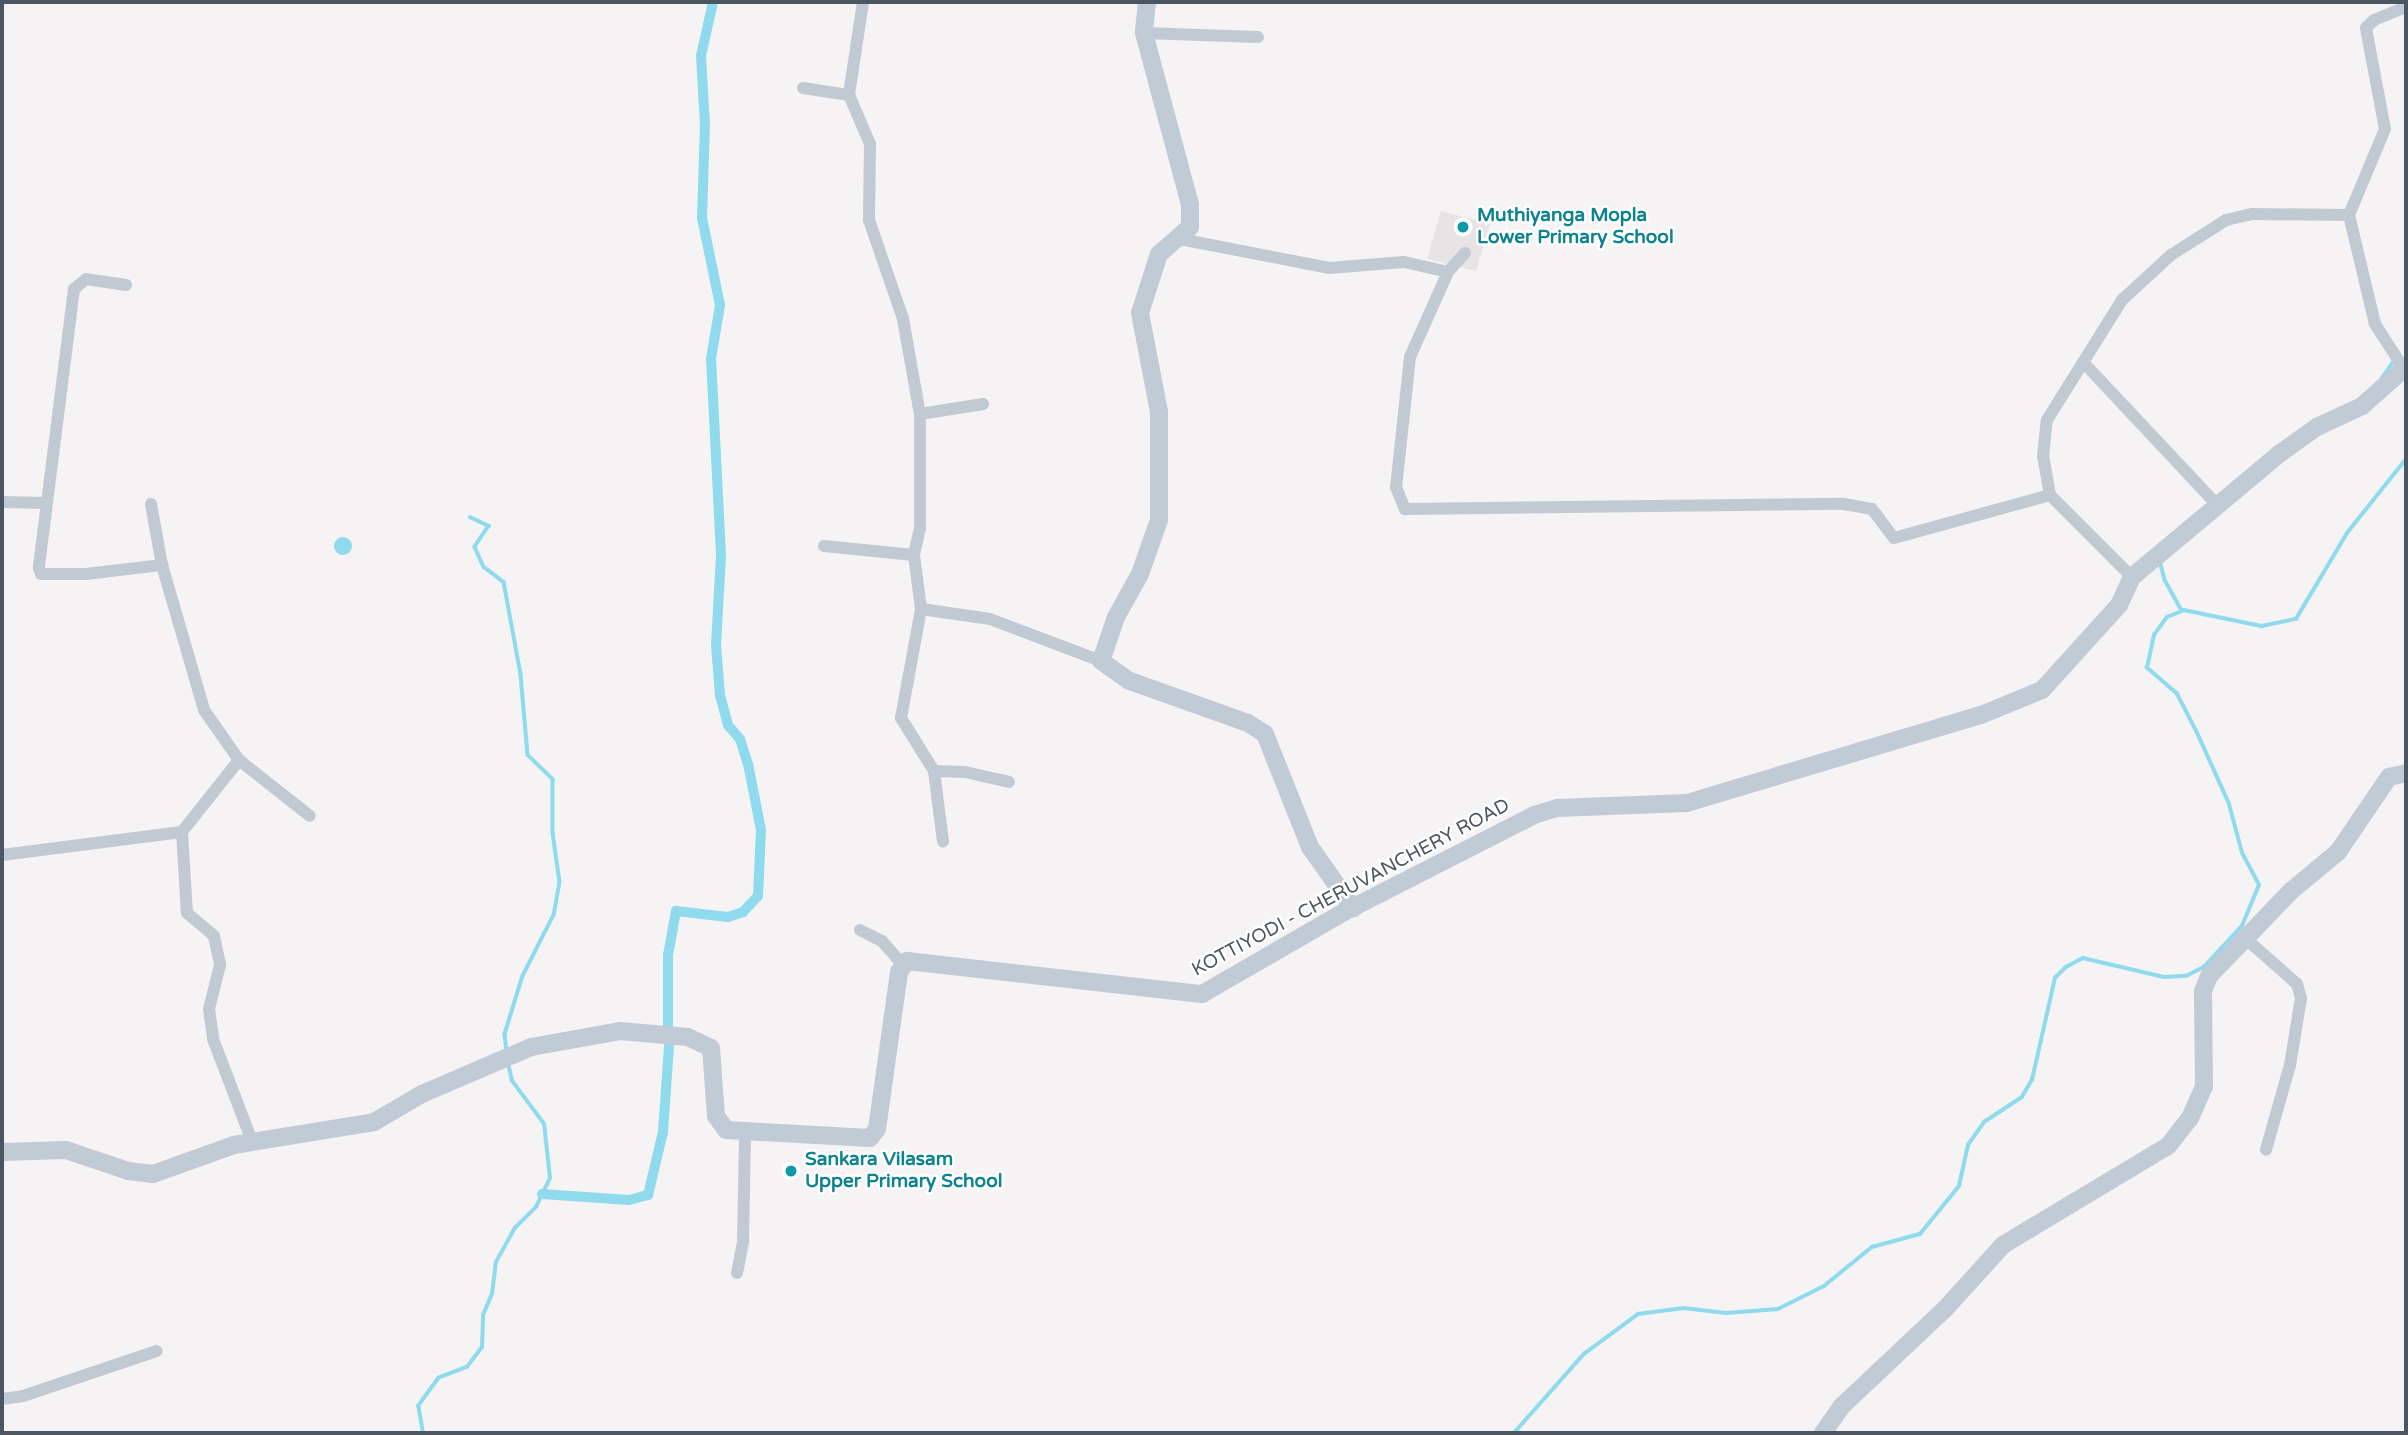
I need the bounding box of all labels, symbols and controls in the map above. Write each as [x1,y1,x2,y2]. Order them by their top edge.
place label: Muthiyanga Mopla Lower Primary School [1477,205,1674,249]
marker: Muthiyanga Mopla Lower Primary School [1455,219,1471,235]
street label: KOTTIYODI - CHERUVANCHERY ROAD [1188,794,1514,982]
place label: Sankara Vilasam Upper Primary School [805,1149,1002,1193]
marker: Sankara Vilasam Upper Primary School [783,1163,799,1179]

